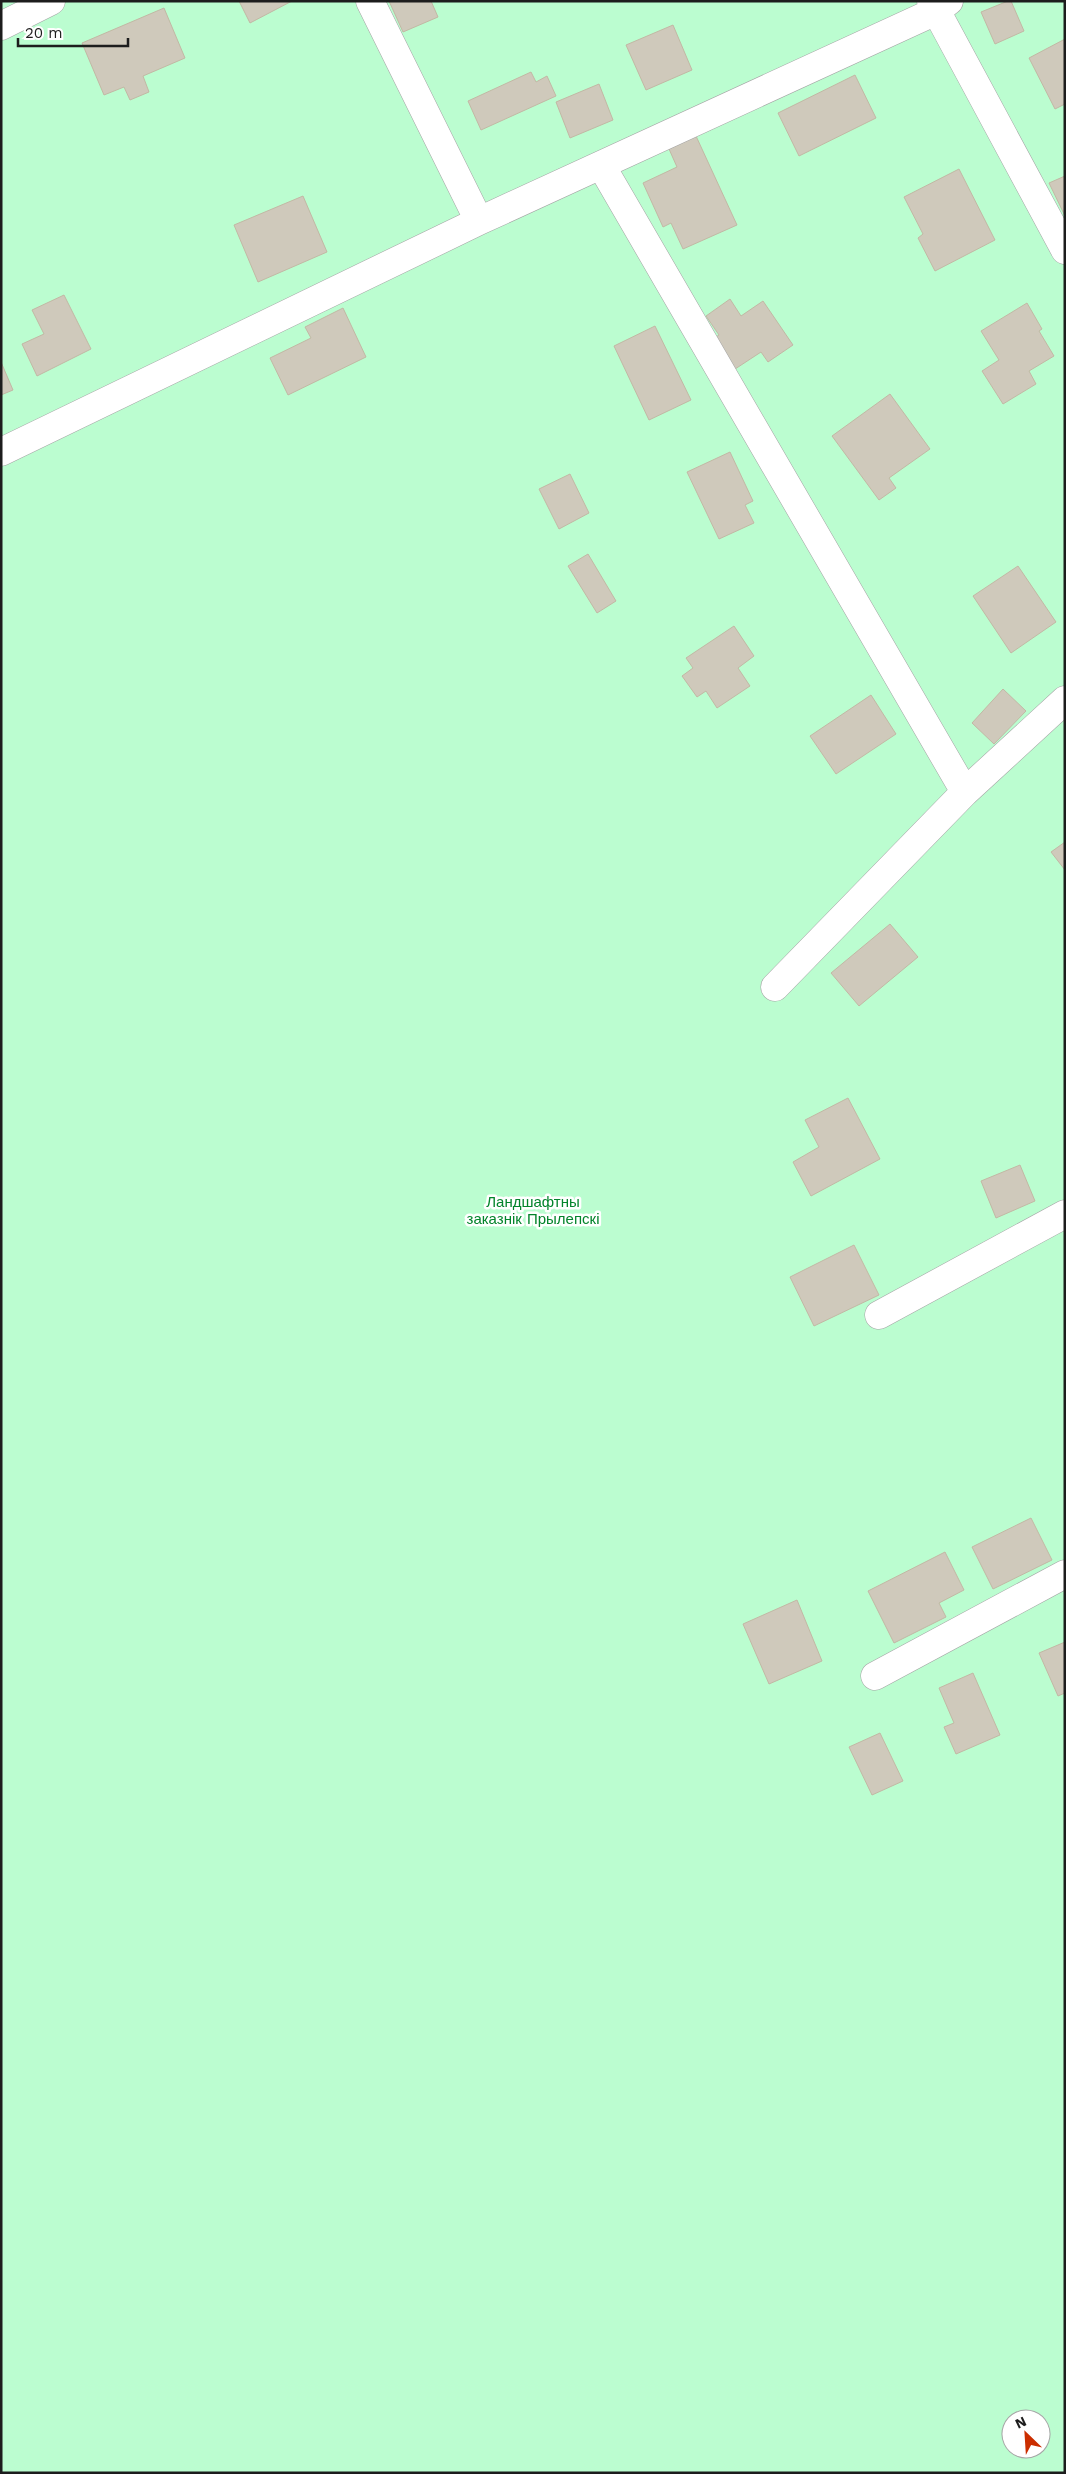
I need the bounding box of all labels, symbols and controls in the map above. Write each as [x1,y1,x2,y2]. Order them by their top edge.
scale bar [18,15,128,47]
text: 20 m [25,24,63,42]
park label: Ландшафтны заказнік Прылепскі [467,1193,599,1228]
north arrow [1001,2409,1051,2459]
text: N [1012,2413,1029,2432]

